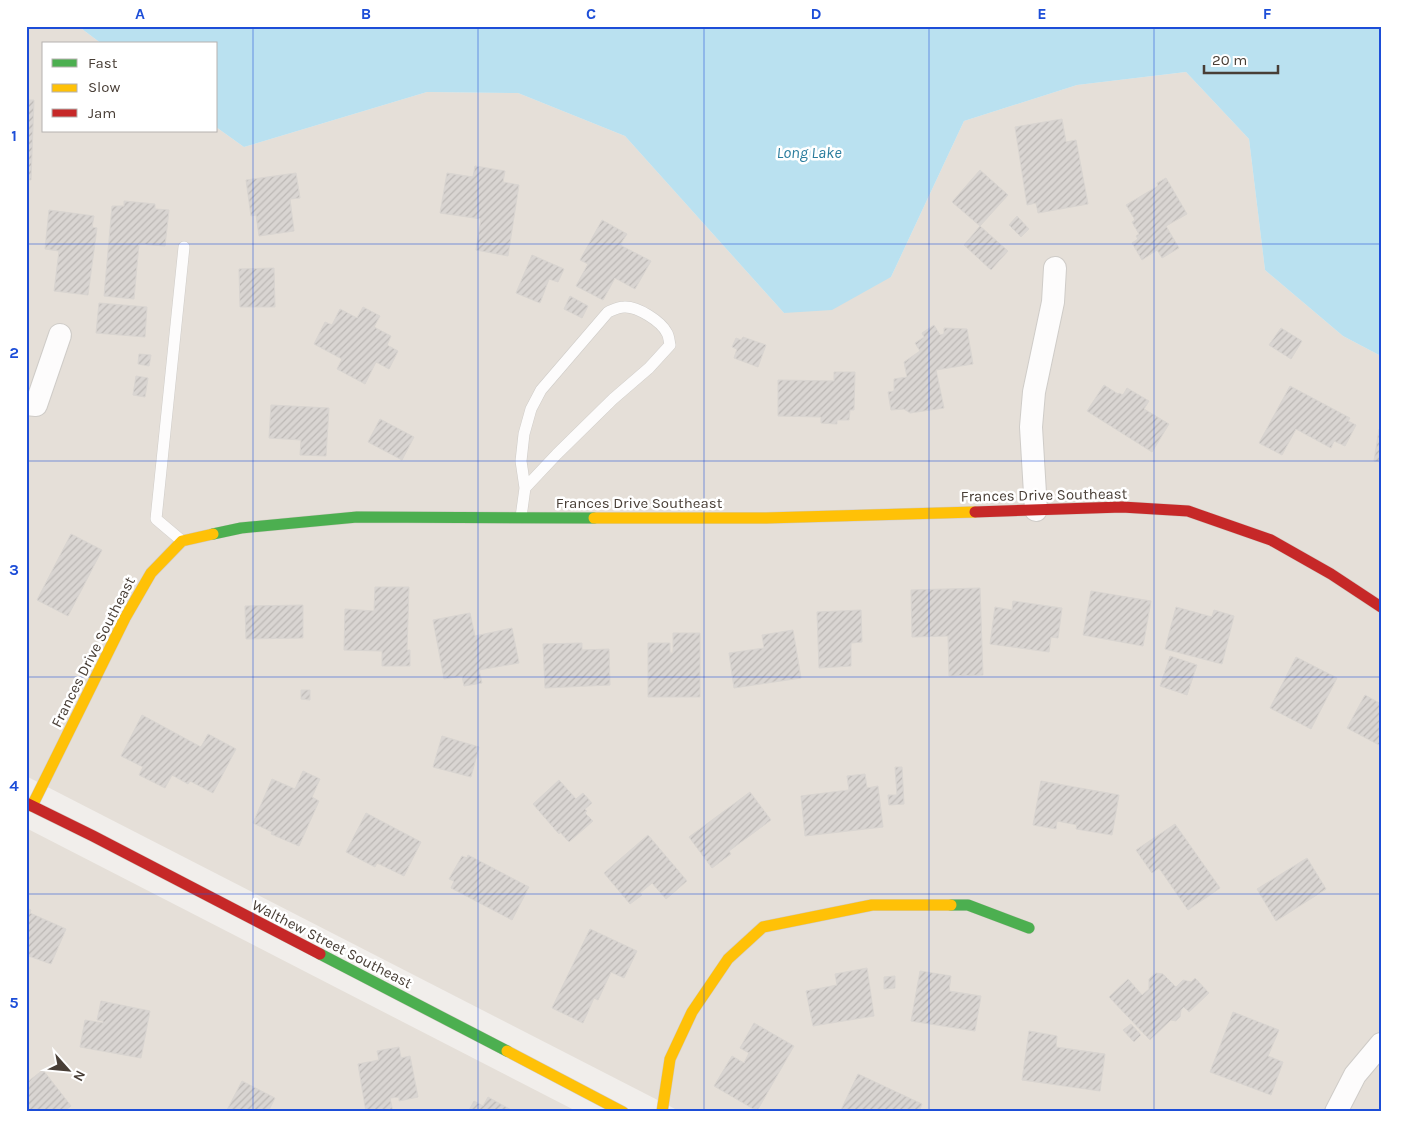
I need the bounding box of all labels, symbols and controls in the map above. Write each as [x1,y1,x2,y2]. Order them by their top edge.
text: A [135,4,145,23]
text: B [361,4,371,23]
text: C [586,4,596,23]
text: D [811,4,822,23]
text: E [1037,4,1047,23]
text: F [1263,4,1272,23]
legend [42,42,218,132]
scale bar [1204,42,1278,74]
text: 20 m [1212,51,1247,69]
text: Fast [88,54,118,72]
text: Slow [88,78,120,96]
text: Jam [88,104,116,122]
text: 1 [11,126,17,145]
water label: Long Lake [776,143,842,162]
text: 2 [9,343,19,362]
street label: Frances Drive Southeast [961,485,1128,505]
street label: Frances Drive Southeast [556,494,723,512]
text: 3 [9,560,19,579]
street label: Frances Drive Southeast [47,573,139,730]
text: 4 [9,776,19,795]
street label: Walthew Street Southeast [249,896,415,992]
text: 5 [9,993,19,1012]
north arrow [42,1046,92,1096]
text: N [69,1067,89,1084]

